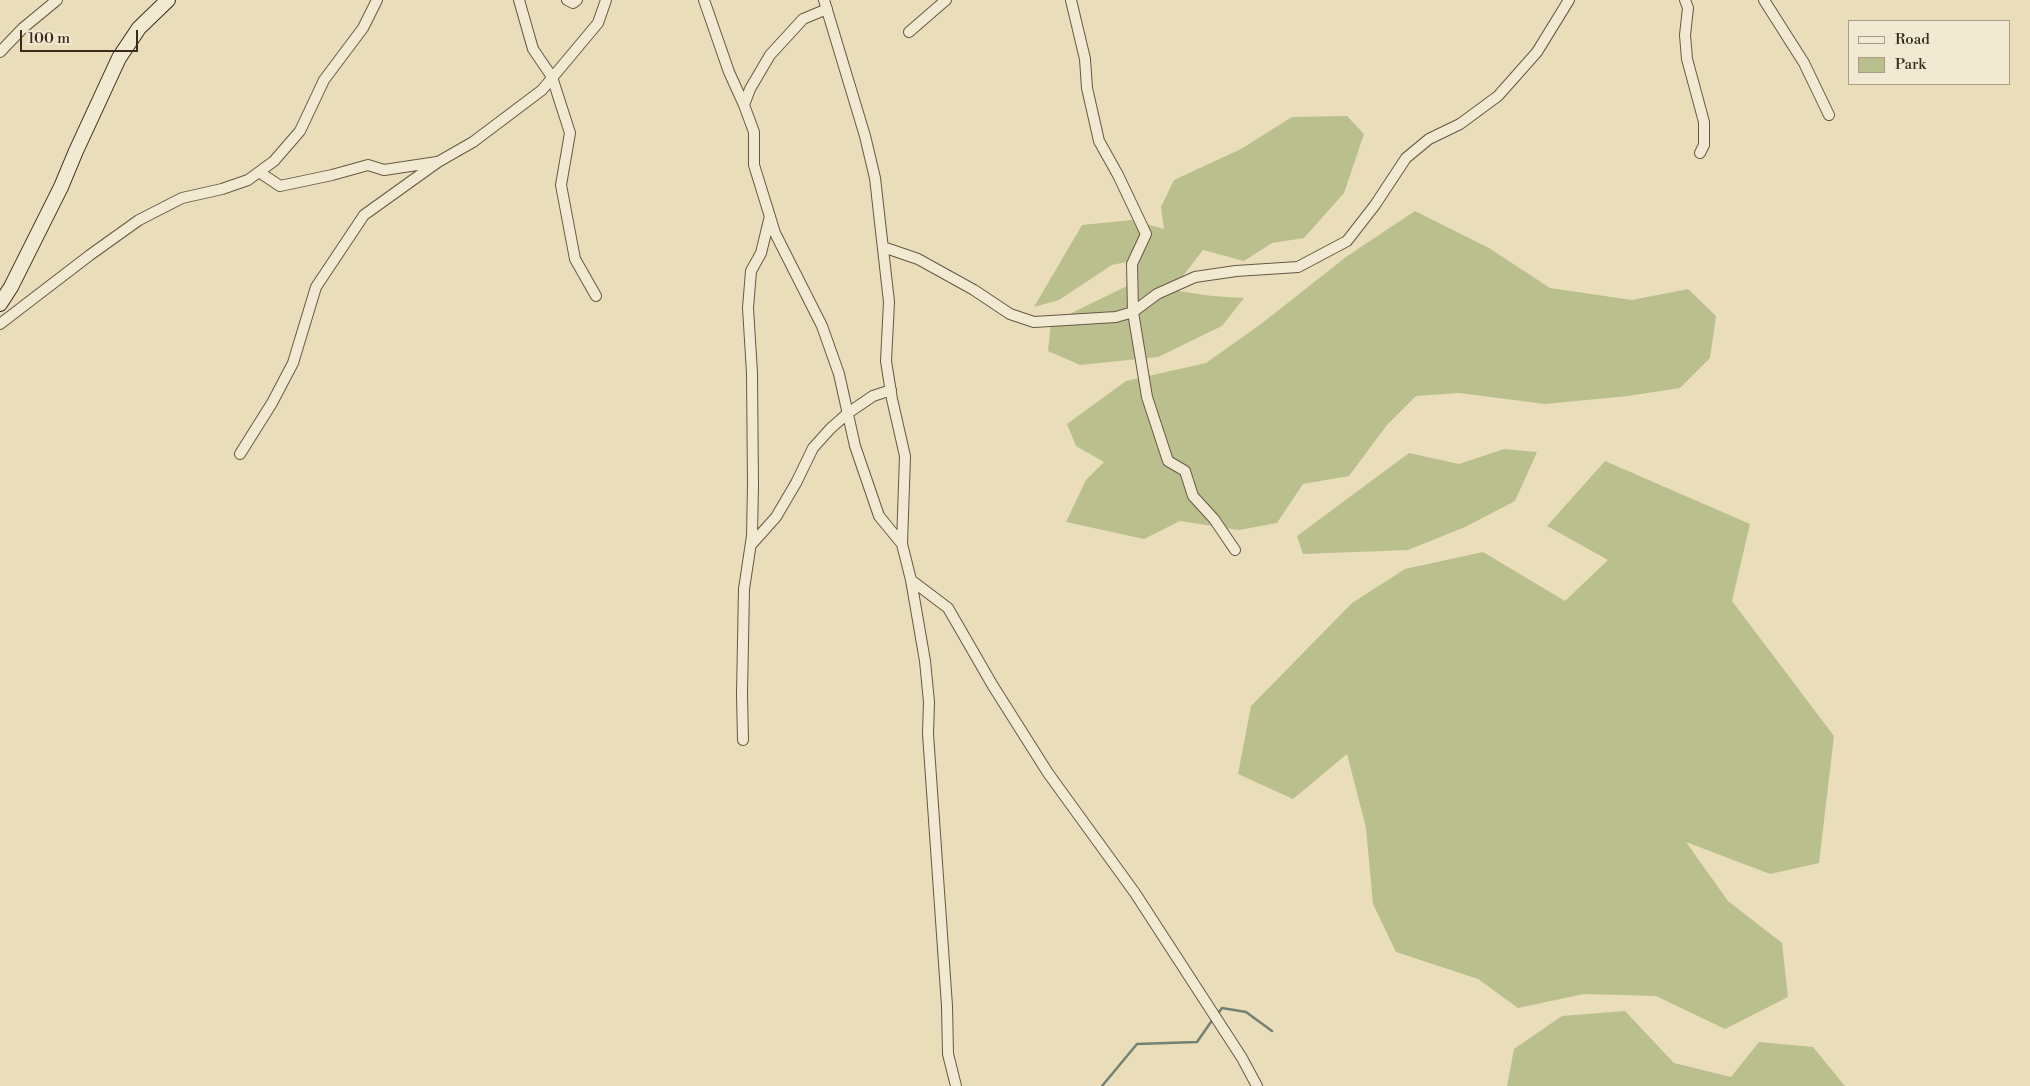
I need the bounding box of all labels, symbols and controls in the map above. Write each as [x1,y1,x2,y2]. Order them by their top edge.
scale bar [22,20,140,52]
legend [1848,20,2010,85]
text: 100 m [28,29,70,48]
text: Road [1895,30,1930,49]
text: Park [1895,55,1926,74]

